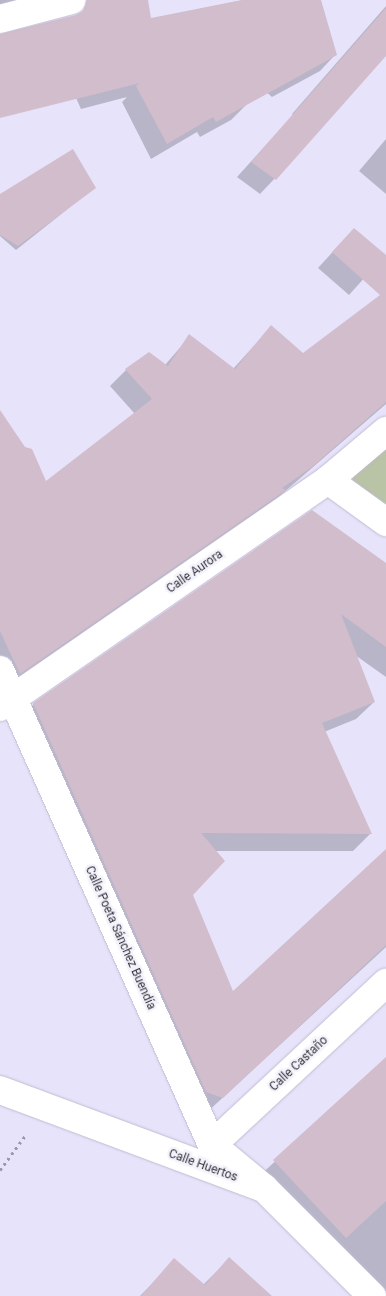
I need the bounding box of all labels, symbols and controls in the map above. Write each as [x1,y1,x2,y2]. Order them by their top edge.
street label: Calle Aurora [164,547,226,597]
street label: Calle Poeta Sánchez Buendía [82,864,158,1012]
street label: Calle Castaño [267,1034,331,1094]
street label: Calle Huertos [167,1147,239,1185]

